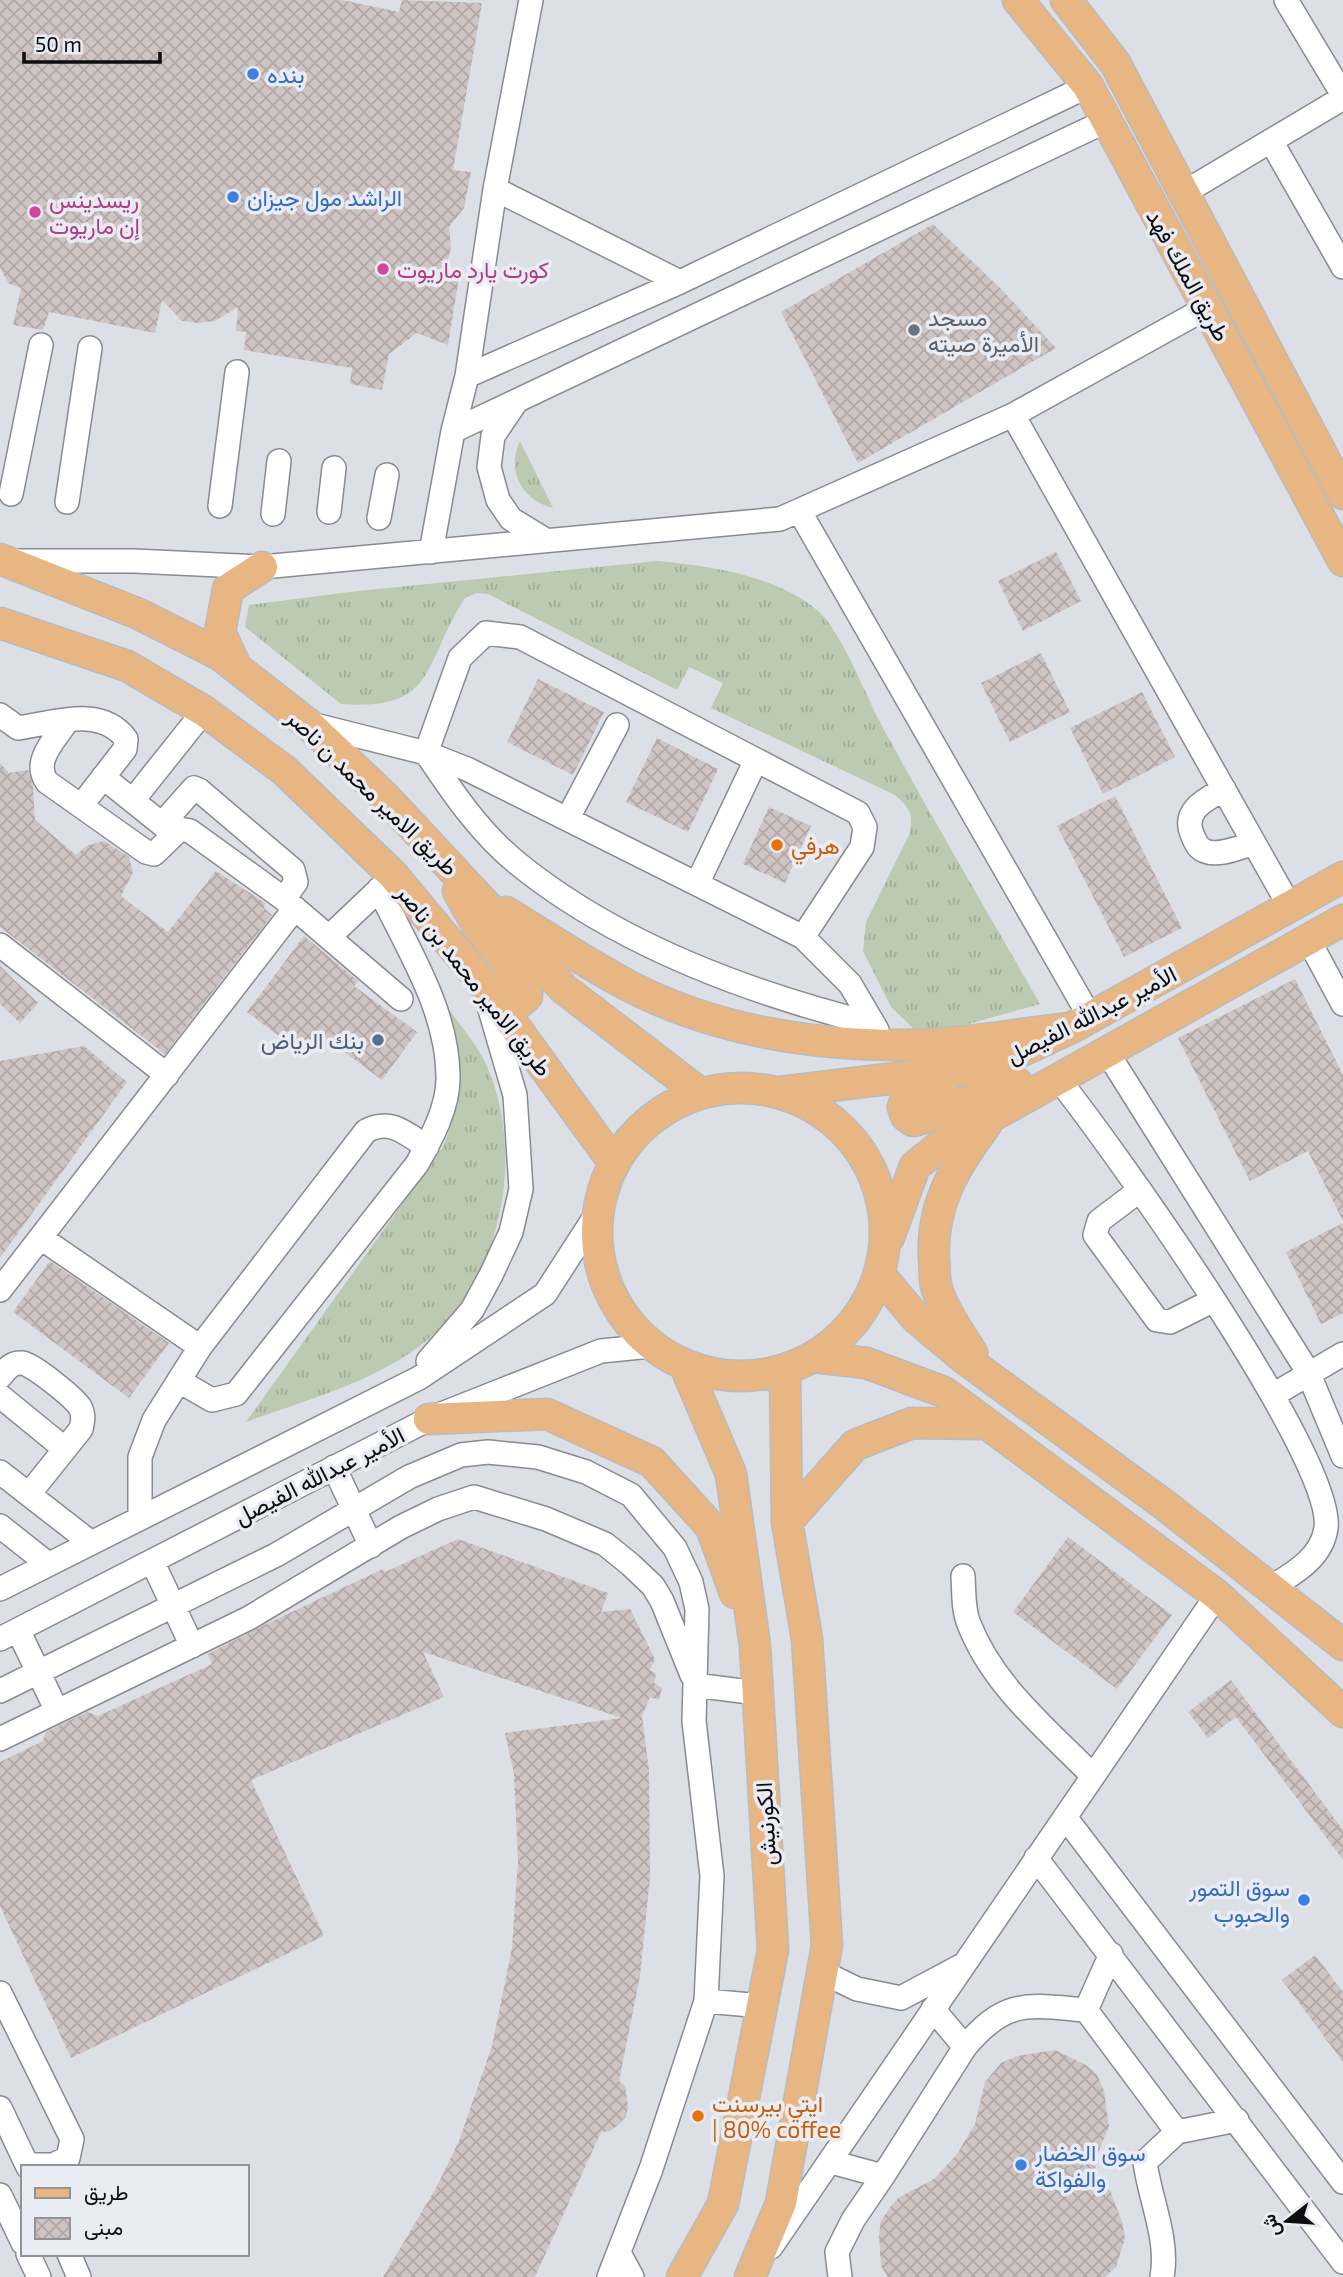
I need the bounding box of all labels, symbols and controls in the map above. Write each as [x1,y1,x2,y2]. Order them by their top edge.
scale bar [24,21,161,65]
text: 50 m [35,31,82,56]
place label: بنده [267,60,304,88]
marker: بنده [245,66,261,82]
place label: الراشد مول جيزان [247,183,402,213]
place label: ريسدينس إن ماريوت [49,185,140,241]
marker: الراشد مول جيزان [225,189,241,205]
marker: ريسدينس إن ماريوت [27,204,43,220]
street label: طريق الملك فهد [1139,204,1237,347]
place label: كورت يارد ماريوت [397,255,549,285]
marker: كورت يارد ماريوت [375,261,391,277]
place label: مسجد الأميرة صيته [928,303,1039,359]
marker: مسجد الأميرة صيته [906,322,922,338]
street label: طريق الامير محمد ن ناصر [279,702,465,883]
place label: هرفي [791,831,840,865]
marker: هرفي [769,837,785,853]
street label: طريق الامير محمد بن ناصر [389,878,558,1083]
street label: الأمير عبدالله الفيصل [1001,959,1182,1071]
place label: بنك الرياض [261,1026,364,1056]
marker: بنك الرياض [370,1032,386,1048]
street label: الأمير عبدالله الفيصل [229,1420,410,1532]
street label: الكورنيش [749,1781,783,1866]
place label: سوق التمور والحبوب [1188,1873,1290,1929]
marker: سوق التمور والحبوب [1296,1892,1312,1908]
place label: ايتي بيرسنت | 80% coffee [712,2089,841,2143]
marker: ايتي بيرسنت | 80% coffee [690,2108,706,2124]
place label: سوق الخضار والفواكة [1034,2138,1146,2194]
marker: سوق الخضار والفواكة [1013,2157,1029,2173]
legend [21,2165,248,2256]
text: طريق [84,2179,129,2206]
north arrow [1252,2186,1322,2256]
text: ش [1256,2211,1286,2240]
text: مبنى [84,2214,123,2240]

